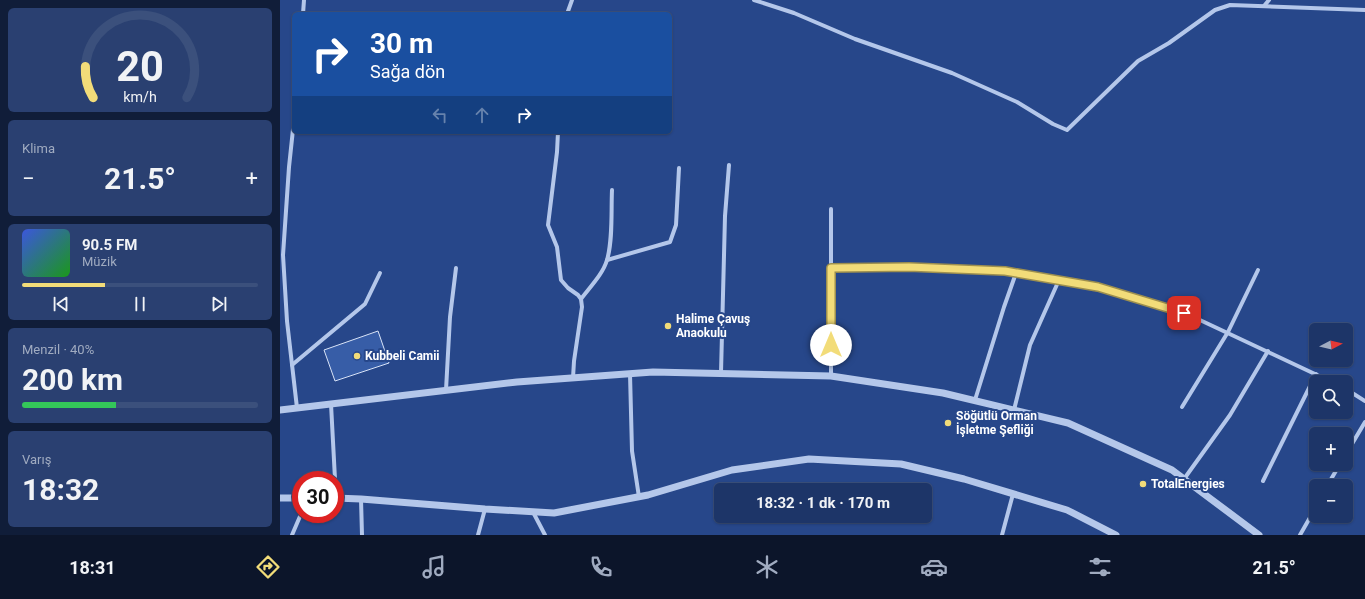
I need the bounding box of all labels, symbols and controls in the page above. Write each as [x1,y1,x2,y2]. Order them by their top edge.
text: 30 m [370,27,433,60]
icon: right [304,28,356,80]
text: 20 [116,42,164,91]
text: Sağa dön [370,61,445,82]
text: km/h [123,89,157,105]
icon: left [429,104,451,126]
icon: ahead [471,104,493,126]
icon: right [513,104,535,126]
text: Klima [22,141,55,156]
text: 21.5° [104,161,176,196]
text: − [22,166,35,191]
text: + [246,166,258,191]
text: 90.5 FM [82,236,137,254]
text: Müzik [82,254,117,269]
icon: previous [50,293,72,315]
icon: pause [129,293,151,315]
icon: next [208,293,230,315]
pin [1167,296,1201,330]
icon: arrive [1173,302,1195,324]
place label: Halime Çavuş Anaokulu [676,312,750,340]
marker: Halime Çavuş Anaokulu [663,321,673,331]
north arrow [1309,323,1353,367]
map controls [1309,323,1353,523]
position arrow [810,324,852,366]
text: Menzil · 40% [22,342,94,357]
place label: Kubbeli Camii [365,349,440,363]
marker: Kubbeli Camii [352,351,362,361]
text: 200 km [22,362,123,397]
button: search [1309,375,1353,419]
place label: Söğütlü Orman İşletme Şefliği [956,409,1037,437]
marker: Söğütlü Orman İşletme Şefliği [943,418,953,428]
button: + [1309,427,1353,471]
text: Varış [22,452,51,467]
speed limit sign: 30 [292,471,344,523]
text: 18:32 [22,472,99,507]
place label: TotalEnergies [1151,477,1225,491]
marker: TotalEnergies [1138,479,1148,489]
button: − [1309,479,1353,523]
text: 18:32 · 1 dk · 170 m [756,494,890,512]
icon: directions [254,553,282,581]
icon: music [420,553,448,581]
icon: phone [587,553,615,581]
icon: climate [753,553,781,581]
icon: car [920,553,948,581]
icon: filters [1086,553,1114,581]
text: 18:31 [69,557,116,578]
text: 21.5° [1253,557,1296,578]

